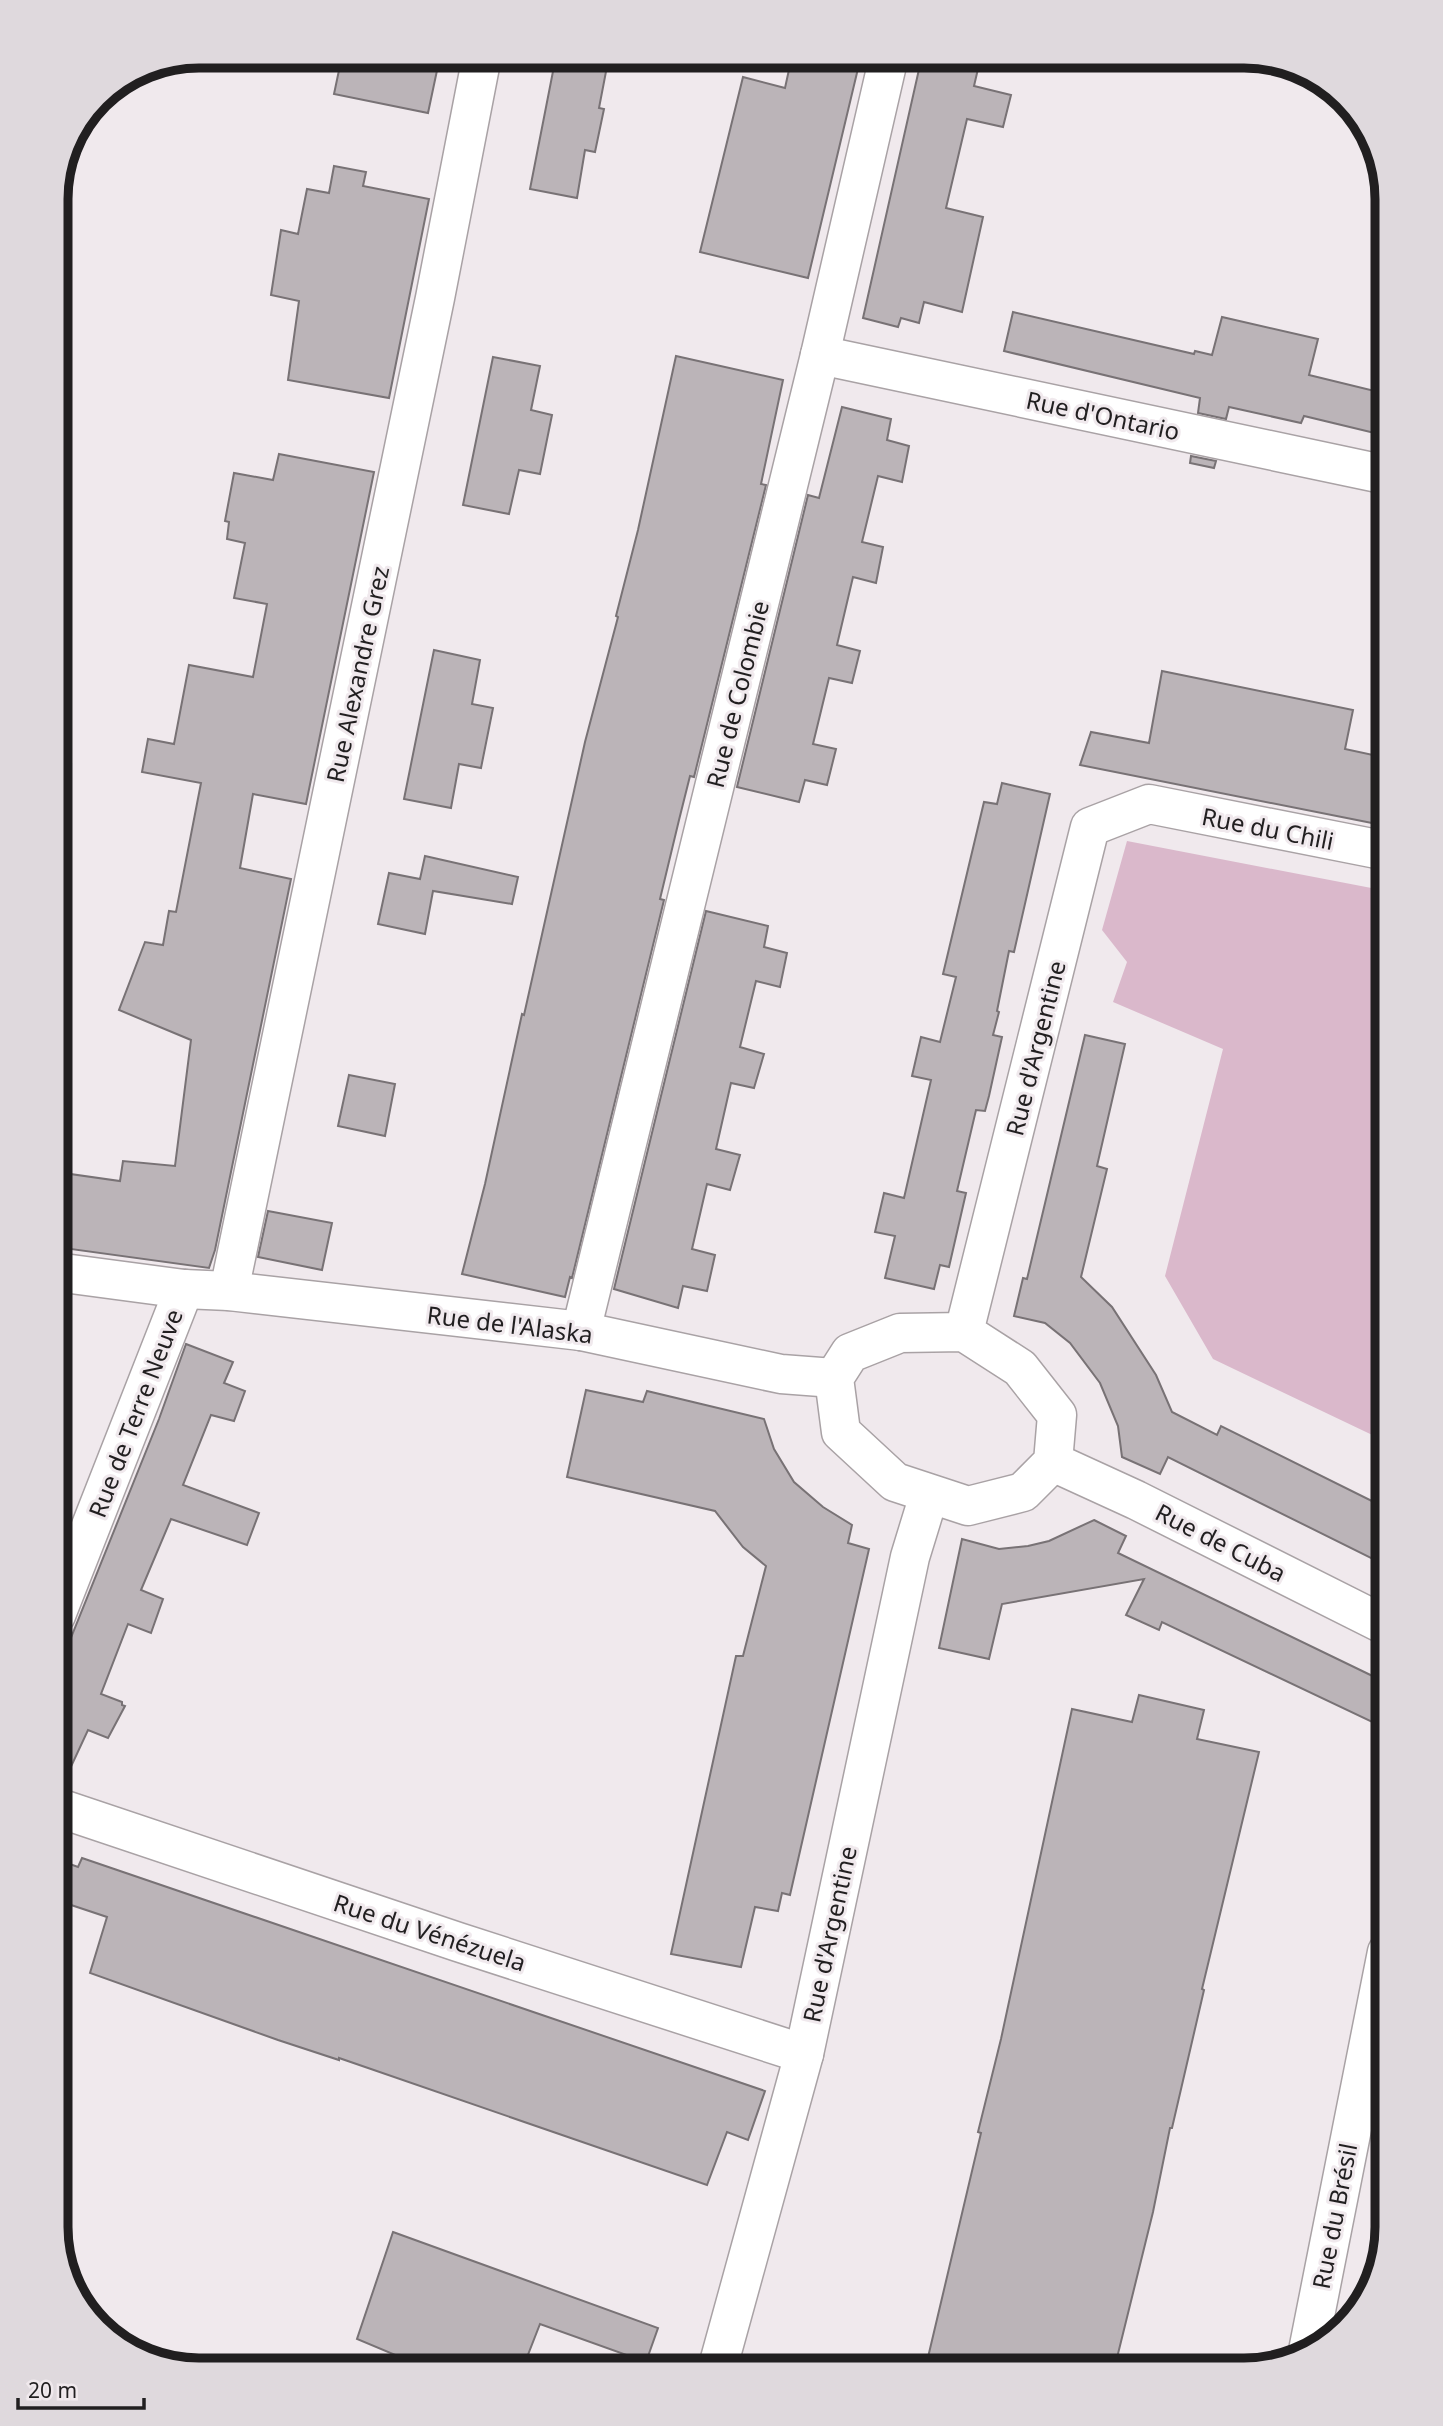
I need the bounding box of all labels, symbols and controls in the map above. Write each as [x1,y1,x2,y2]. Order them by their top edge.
street label: Rue d'Ontario [1023,383,1183,447]
street label: Rue Alexandre Grez [318,563,396,785]
street label: Rue de Colombie [698,597,776,791]
street label: Rue du Chili [1199,799,1337,857]
street label: Rue d'Argentine [997,957,1073,1139]
street label: Rue de l'Alaska [425,1297,595,1351]
street label: Rue de Terre Neuve [80,1304,190,1522]
street label: Rue de Cuba [1150,1495,1292,1589]
street label: Rue d'Argentine [794,1843,864,2025]
street label: Rue du Vénézuela [330,1885,530,1979]
street label: Rue du Brésil [1304,2140,1364,2292]
scale bar [18,2366,144,2410]
text: 20 m [28,2376,77,2404]

